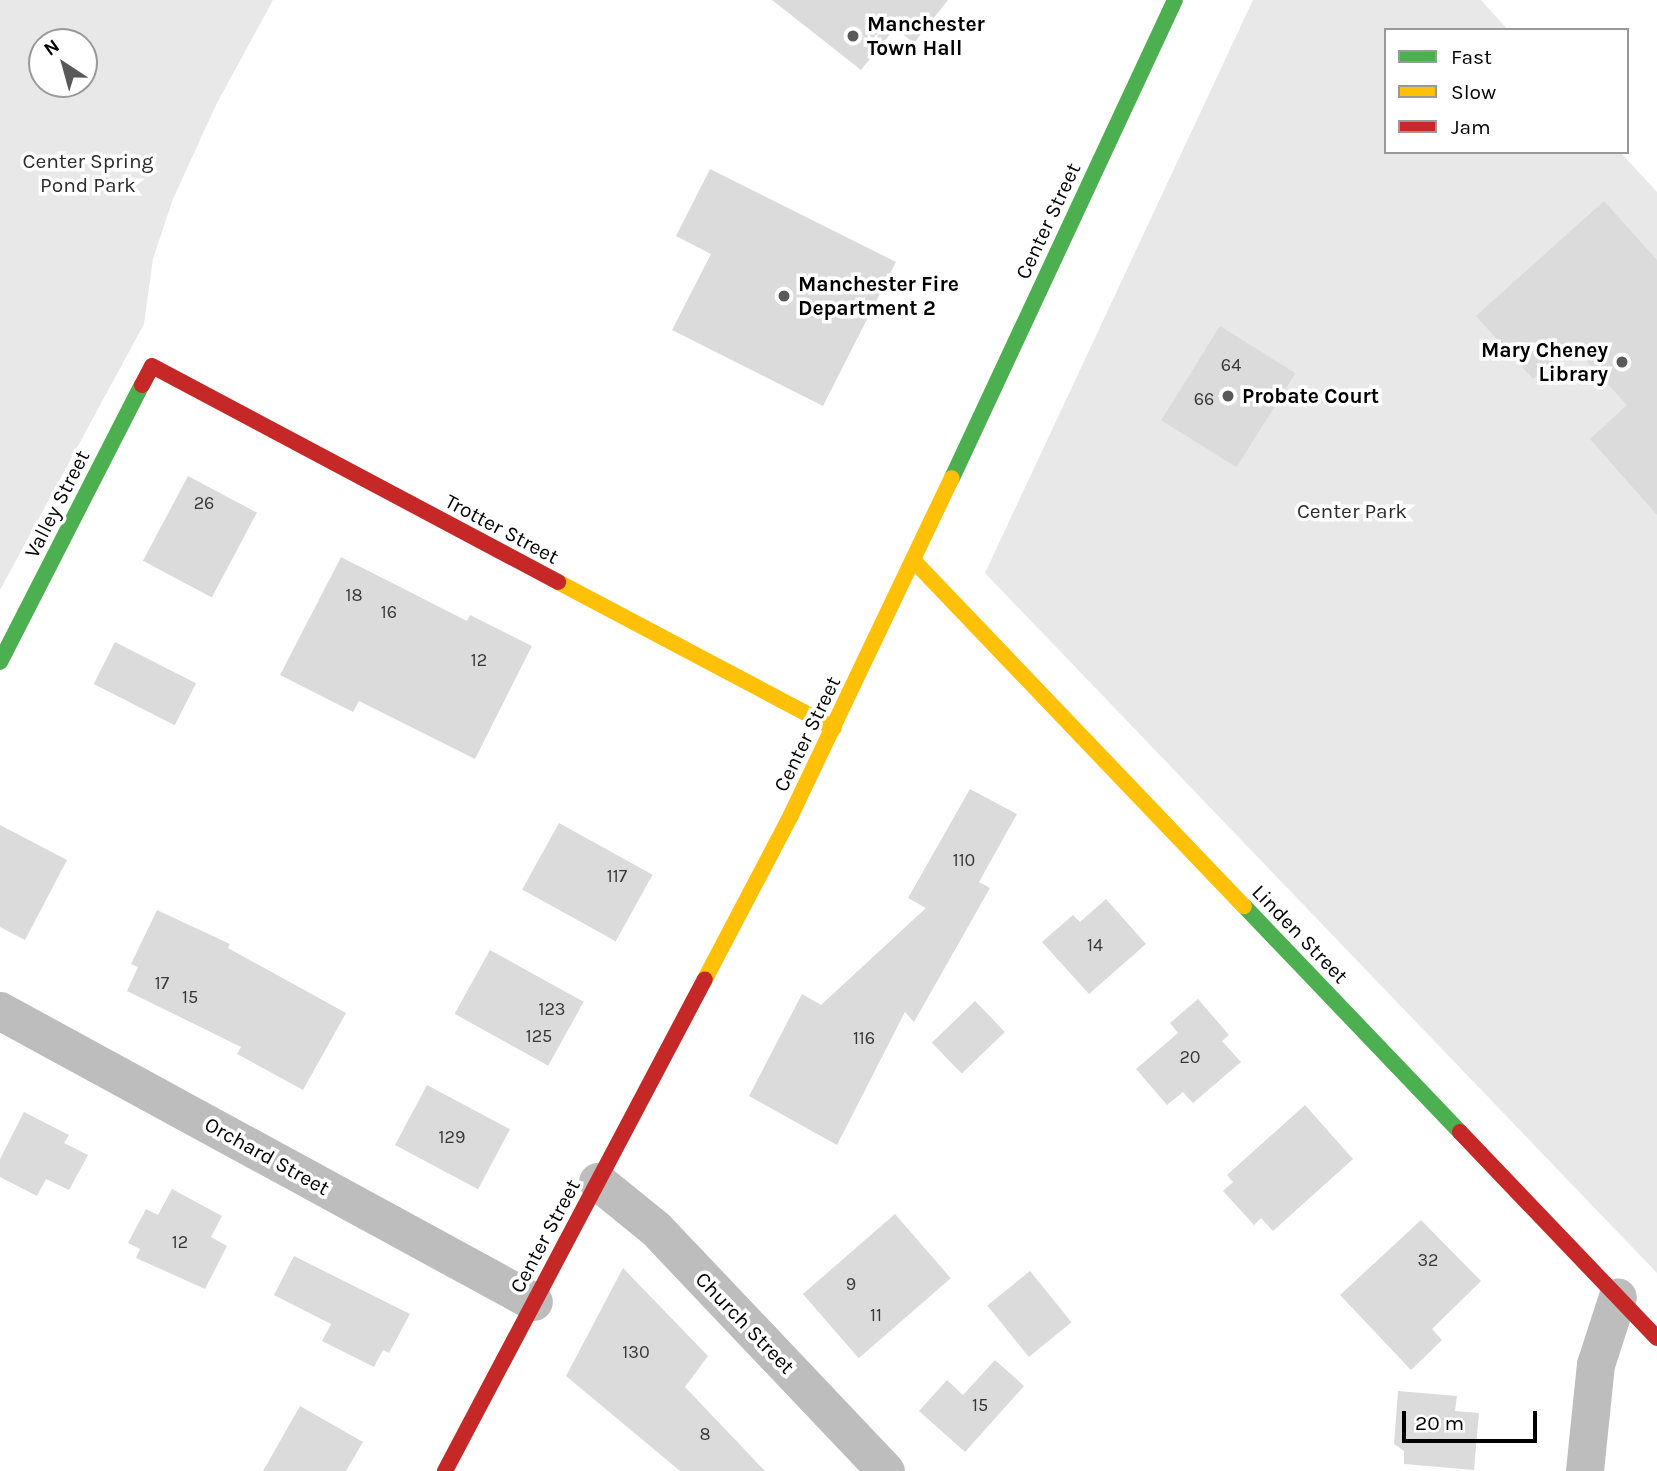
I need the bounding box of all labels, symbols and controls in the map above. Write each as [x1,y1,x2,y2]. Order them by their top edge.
place label: Manchester Town Hall [867,11,985,61]
north arrow [28,28,98,98]
marker: Manchester Town Hall [845,28,861,44]
legend [1384,28,1629,154]
text: N [40,35,64,61]
text: Fast [1451,45,1492,69]
text: Slow [1451,80,1496,104]
text: Jam [1451,115,1491,139]
park label: Center Spring Pond Park [23,148,153,198]
street label: Center Street [1010,159,1086,283]
place label: Manchester Fire Department 2 [798,271,959,321]
marker: Manchester Fire Department 2 [776,288,792,304]
place label: Mary Cheney Library [1481,337,1608,387]
house number: 64 [1221,354,1241,376]
marker: Mary Cheney Library [1614,354,1630,370]
place label: Probate Court [1242,383,1379,409]
house number: 66 [1194,388,1214,410]
marker: Probate Court [1220,388,1236,404]
street label: Valley Street [19,446,95,562]
street label: Trotter Street [441,489,563,569]
house number: 26 [194,492,214,514]
park label: Center Park [1297,498,1407,524]
house number: 18 [345,584,363,606]
house number: 16 [381,601,397,623]
house number: 12 [471,649,487,671]
street label: Center Street [768,672,846,796]
house number: 110 [953,849,975,871]
house number: 117 [607,865,627,887]
street label: Linden Street [1247,879,1353,989]
house number: 14 [1087,934,1103,956]
house number: 17 [155,972,169,994]
house number: 15 [182,986,198,1008]
house number: 123 [538,998,566,1020]
house number: 125 [526,1025,552,1047]
house number: 116 [853,1027,875,1049]
house number: 20 [1179,1046,1201,1068]
street label: Orchard Street [200,1111,334,1201]
house number: 129 [439,1126,465,1148]
street label: Center Street [504,1175,586,1297]
house number: 12 [172,1231,188,1253]
house number: 32 [1417,1249,1439,1271]
street label: Church Street [690,1267,800,1379]
house number: 9 [846,1273,856,1295]
house number: 11 [870,1304,882,1326]
house number: 130 [622,1341,650,1363]
house number: 15 [972,1394,988,1416]
scale bar [1405,1398,1540,1442]
text: 20 m [1415,1411,1464,1435]
house number: 8 [699,1423,711,1445]

